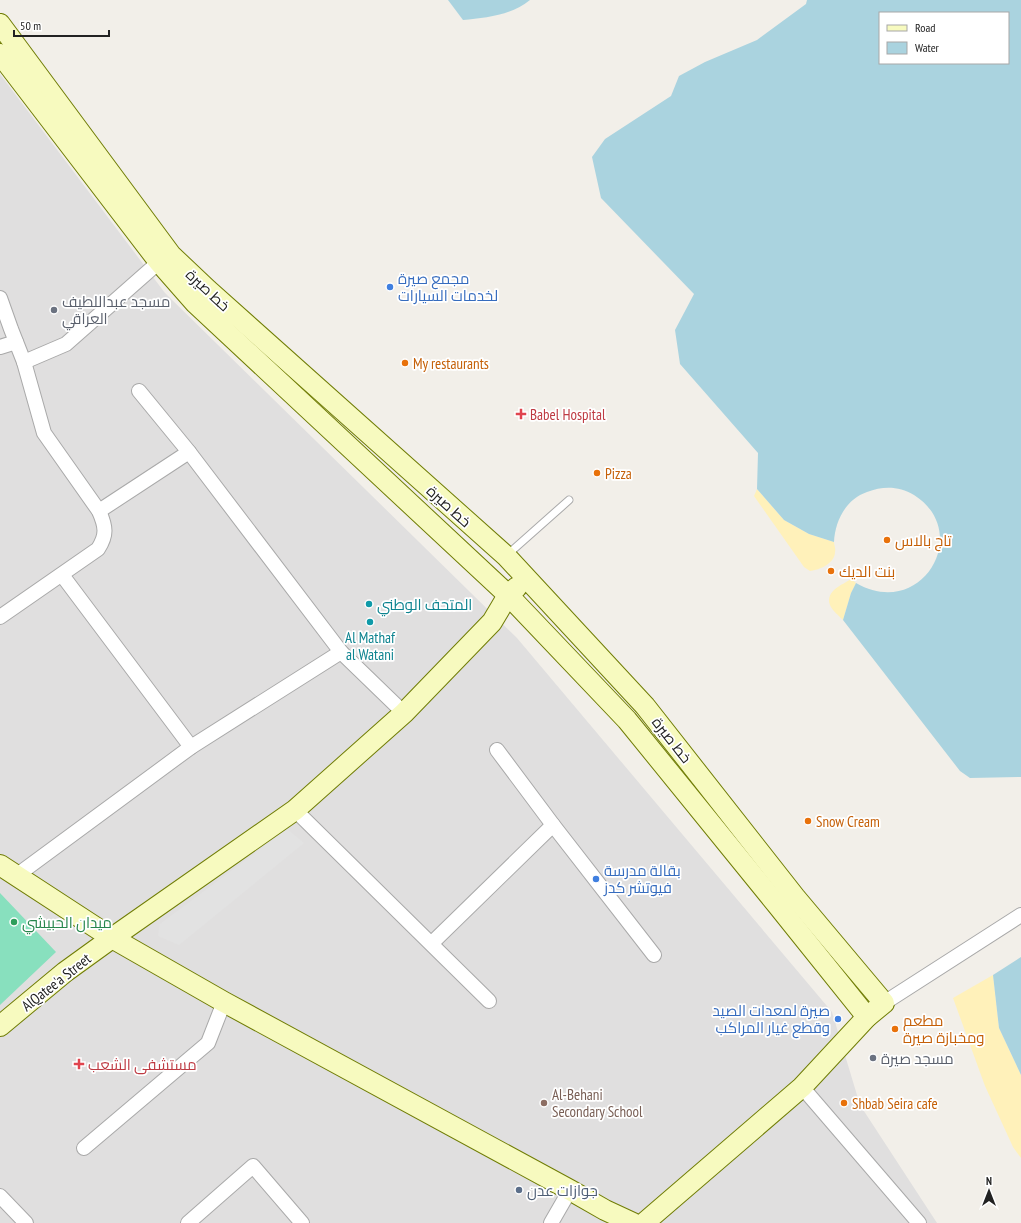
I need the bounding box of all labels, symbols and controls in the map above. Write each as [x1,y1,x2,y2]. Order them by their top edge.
scale bar [14,12,109,38]
legend [879,12,1009,64]
text: 50 m [20,18,41,33]
text: Road [915,20,935,35]
text: Water [915,40,940,55]
street label: خط صيرة [182,265,234,315]
place label: مجمع صيرة لخدمات السيارات [398,269,498,305]
marker: مجمع صيرة لخدمات السيارات [385,282,395,292]
place label: مسجد عبداللطيف العراقي [62,292,170,331]
marker: مسجد عبداللطيف العراقي [49,305,59,315]
place label: My restaurants [413,354,489,373]
marker: My restaurants [400,358,410,368]
place label: Babel Hospital [530,405,606,424]
marker: Babel Hospital [515,408,527,420]
place label: Pizza [605,464,632,483]
marker: Pizza [592,468,602,478]
street label: خط صيرة [423,481,475,531]
place label: تاج بالاس [895,531,952,552]
marker: تاج بالاس [882,535,892,545]
place label: بنت الديك [839,562,895,581]
marker: بنت الديك [826,566,836,576]
place label: المتحف الوطني [377,595,472,617]
marker: المتحف الوطني [364,599,374,609]
marker: Al Mathaf al Watani [365,617,375,627]
place label: Al Mathaf al Watani [345,628,396,664]
street label: خط صيرة [648,713,696,767]
place label: Snow Cream [816,812,880,831]
marker: Snow Cream [803,816,813,826]
place label: بقالة مدرسة فيوتشر كدز [603,861,681,897]
marker: بقالة مدرسة فيوتشر كدز [591,874,601,884]
place label: ميدان الحبيشي [22,913,112,935]
marker: ميدان الحبيشي [9,917,19,927]
street label: AlQatee'a Street [17,949,95,1015]
place label: صيرة لمعدات الصيد وقطع غيار المراكب [713,1001,830,1039]
place label: مطعم ومخبازة صيرة [903,1011,985,1047]
marker: صيرة لمعدات الصيد وقطع غيار المراكب [833,1014,843,1024]
marker: مطعم ومخبازة صيرة [890,1024,900,1034]
place label: مسجد صيرة [881,1049,954,1068]
marker: مسجد صيرة [868,1053,878,1063]
place label: مستشفى الشعب [88,1055,197,1075]
marker: مستشفى الشعب [73,1058,85,1070]
place label: Al-Behani Secondary School [552,1085,643,1121]
place label: Shbab Seira cafe [852,1094,938,1113]
marker: Al-Behani Secondary School [539,1098,549,1108]
marker: Shbab Seira cafe [839,1098,849,1108]
north arrow [969,1171,1009,1211]
text: N [986,1174,992,1188]
place label: جوازات عدن [527,1181,598,1201]
marker: جوازات عدن [514,1185,524,1195]

